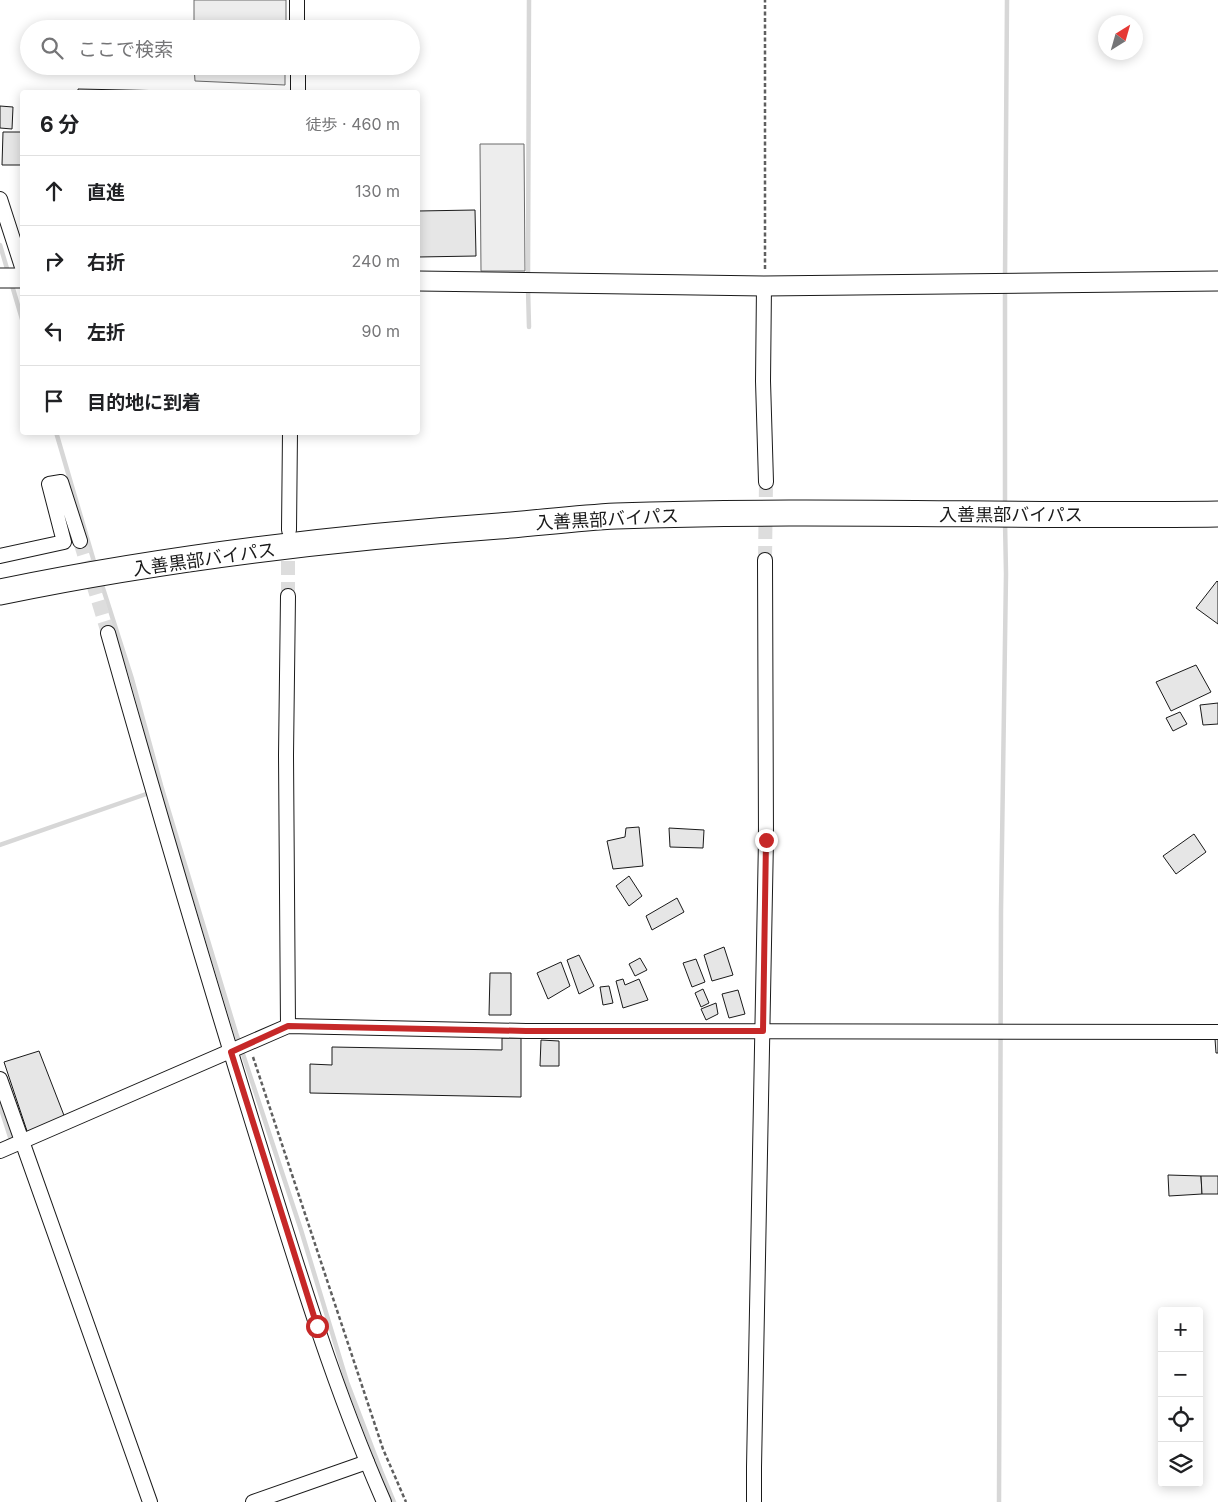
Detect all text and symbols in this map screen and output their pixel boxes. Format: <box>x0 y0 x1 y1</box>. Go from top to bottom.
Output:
north arrow <box>1098 15 1143 60</box>
search box <box>20 20 420 75</box>
icon: search <box>38 34 66 62</box>
text: ここで検索 <box>78 38 173 61</box>
text: 6 分 <box>40 112 80 137</box>
text: 徒歩 · 460 m <box>306 114 400 134</box>
icon: ahead <box>40 177 68 205</box>
text: 直進 <box>87 181 125 204</box>
text: 130 m <box>355 181 400 201</box>
icon: right <box>40 247 68 275</box>
text: 右折 <box>87 251 125 274</box>
text: 240 m <box>352 251 400 271</box>
icon: left <box>40 317 68 345</box>
text: 左折 <box>87 321 125 344</box>
text: 90 m <box>361 321 400 341</box>
icon: arrive <box>40 387 68 415</box>
text: 目的地に到着 <box>87 391 201 414</box>
street label: 入善黒部バイパス <box>939 504 1083 525</box>
street label: 入善黒部バイパス <box>535 505 679 533</box>
street label: 入善黒部バイパス <box>131 539 277 579</box>
route end <box>755 829 778 852</box>
map controls <box>1158 1307 1203 1487</box>
button: + <box>1158 1307 1203 1352</box>
route start <box>306 1315 329 1338</box>
button: − <box>1158 1352 1203 1397</box>
button: locate <box>1158 1397 1203 1442</box>
button: layers <box>1158 1442 1203 1487</box>

